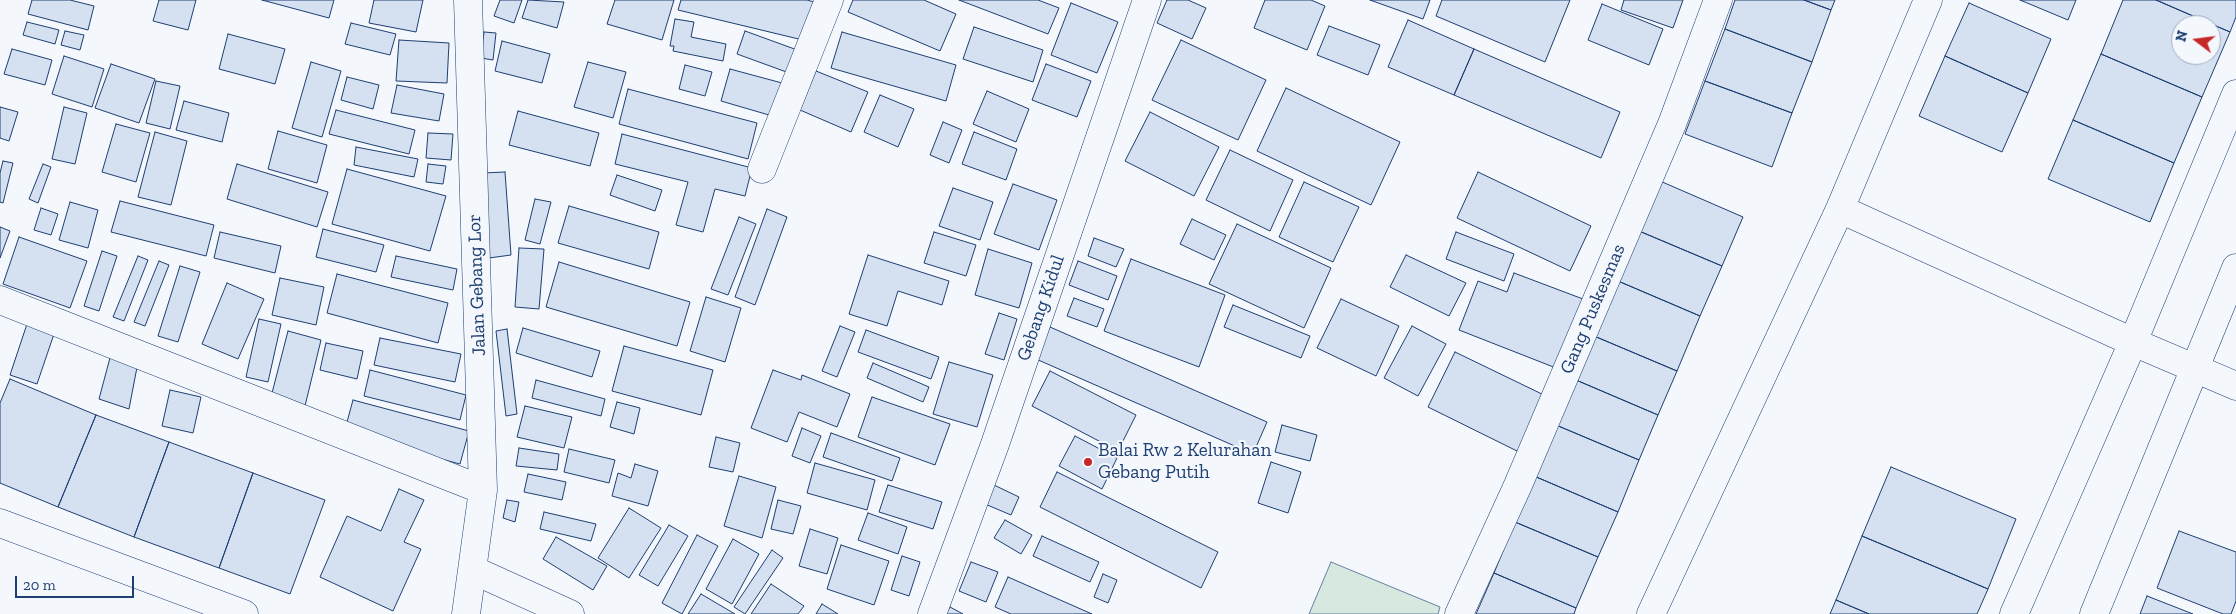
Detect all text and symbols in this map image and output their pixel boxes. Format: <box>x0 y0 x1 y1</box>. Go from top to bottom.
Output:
north arrow <box>2171 15 2221 65</box>
text: N <box>2172 29 2192 44</box>
street label: Jalan Gebang Lor <box>463 214 491 356</box>
street label: Gang Puskesmas <box>1555 241 1631 377</box>
street label: Gebang Kidul <box>1012 252 1070 364</box>
place label: Balai Rw 2 Kelurahan Gebang Putih <box>1098 440 1271 484</box>
marker: Balai Rw 2 Kelurahan Gebang Putih <box>1082 456 1094 468</box>
scale bar <box>18 566 136 598</box>
text: 20 m <box>23 576 56 594</box>

